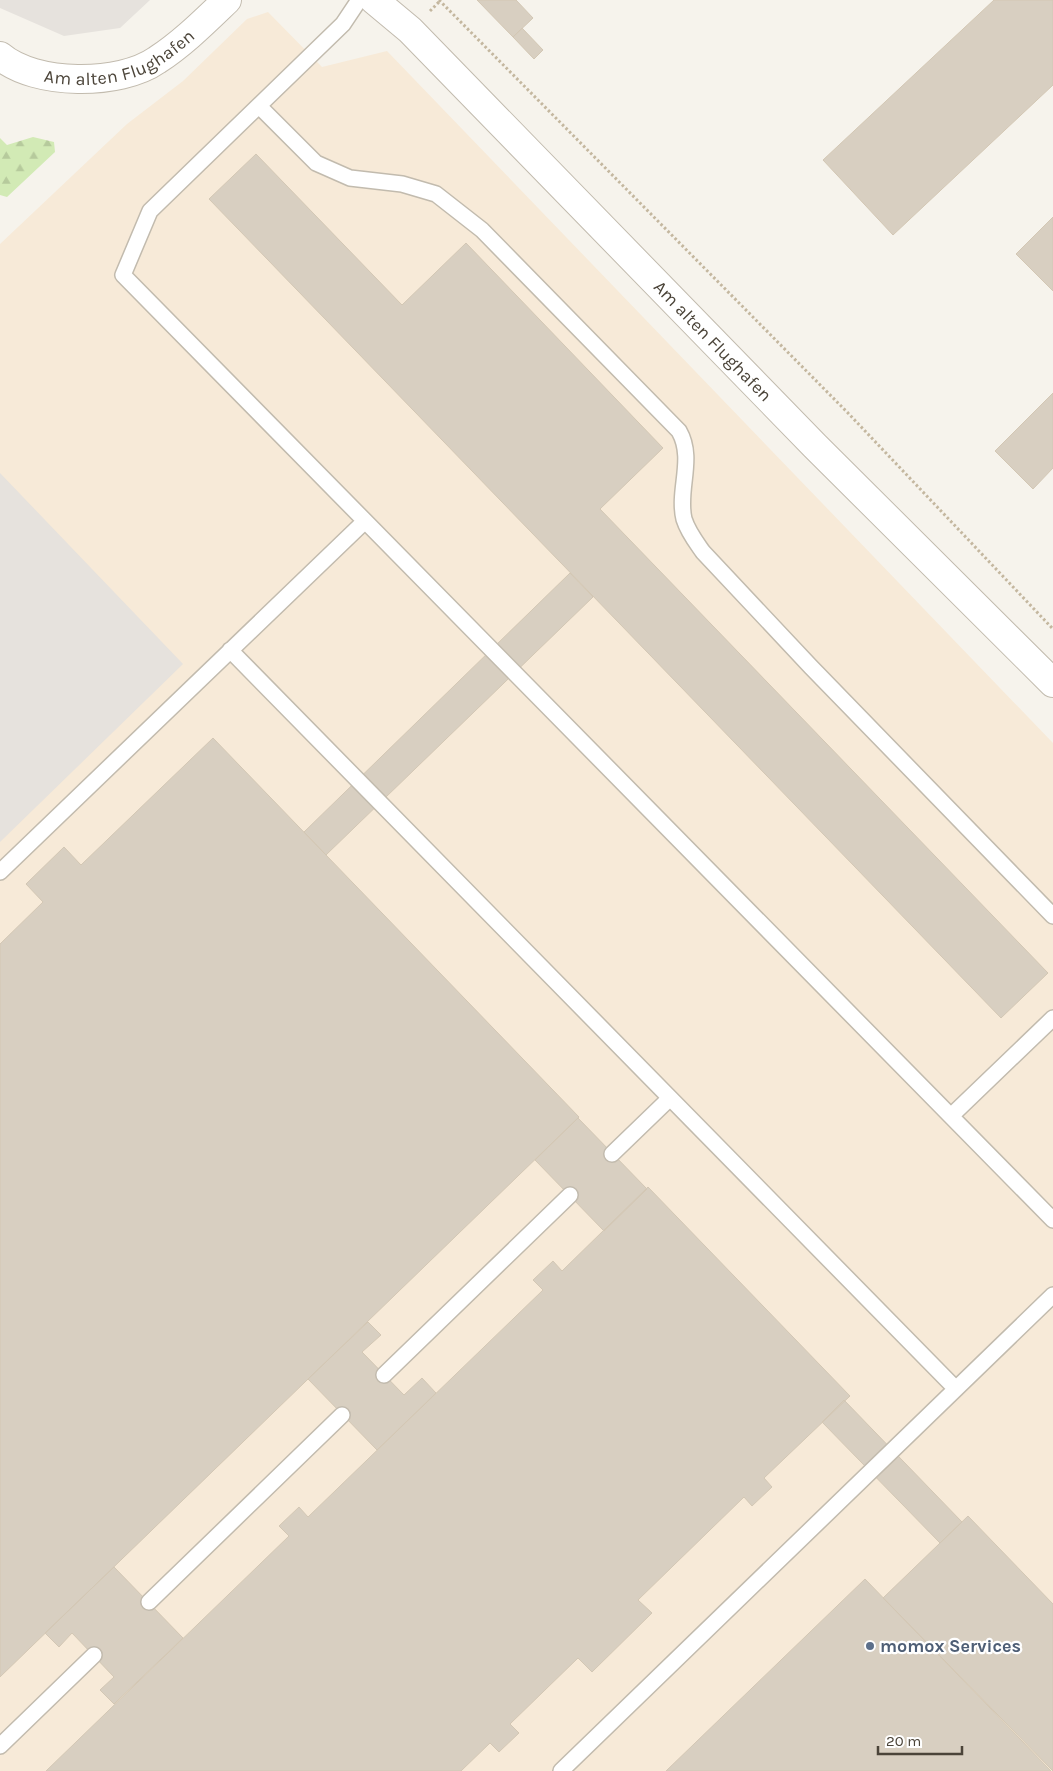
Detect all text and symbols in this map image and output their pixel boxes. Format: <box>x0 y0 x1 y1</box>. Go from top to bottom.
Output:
street label: Am alten Flughafen <box>42 25 199 90</box>
street label: Am alten Flughafen <box>649 276 777 406</box>
place label: momox Services <box>880 1635 1021 1657</box>
marker: momox Services <box>864 1640 876 1652</box>
scale bar <box>878 1724 962 1756</box>
text: 20 m <box>886 1732 921 1750</box>

